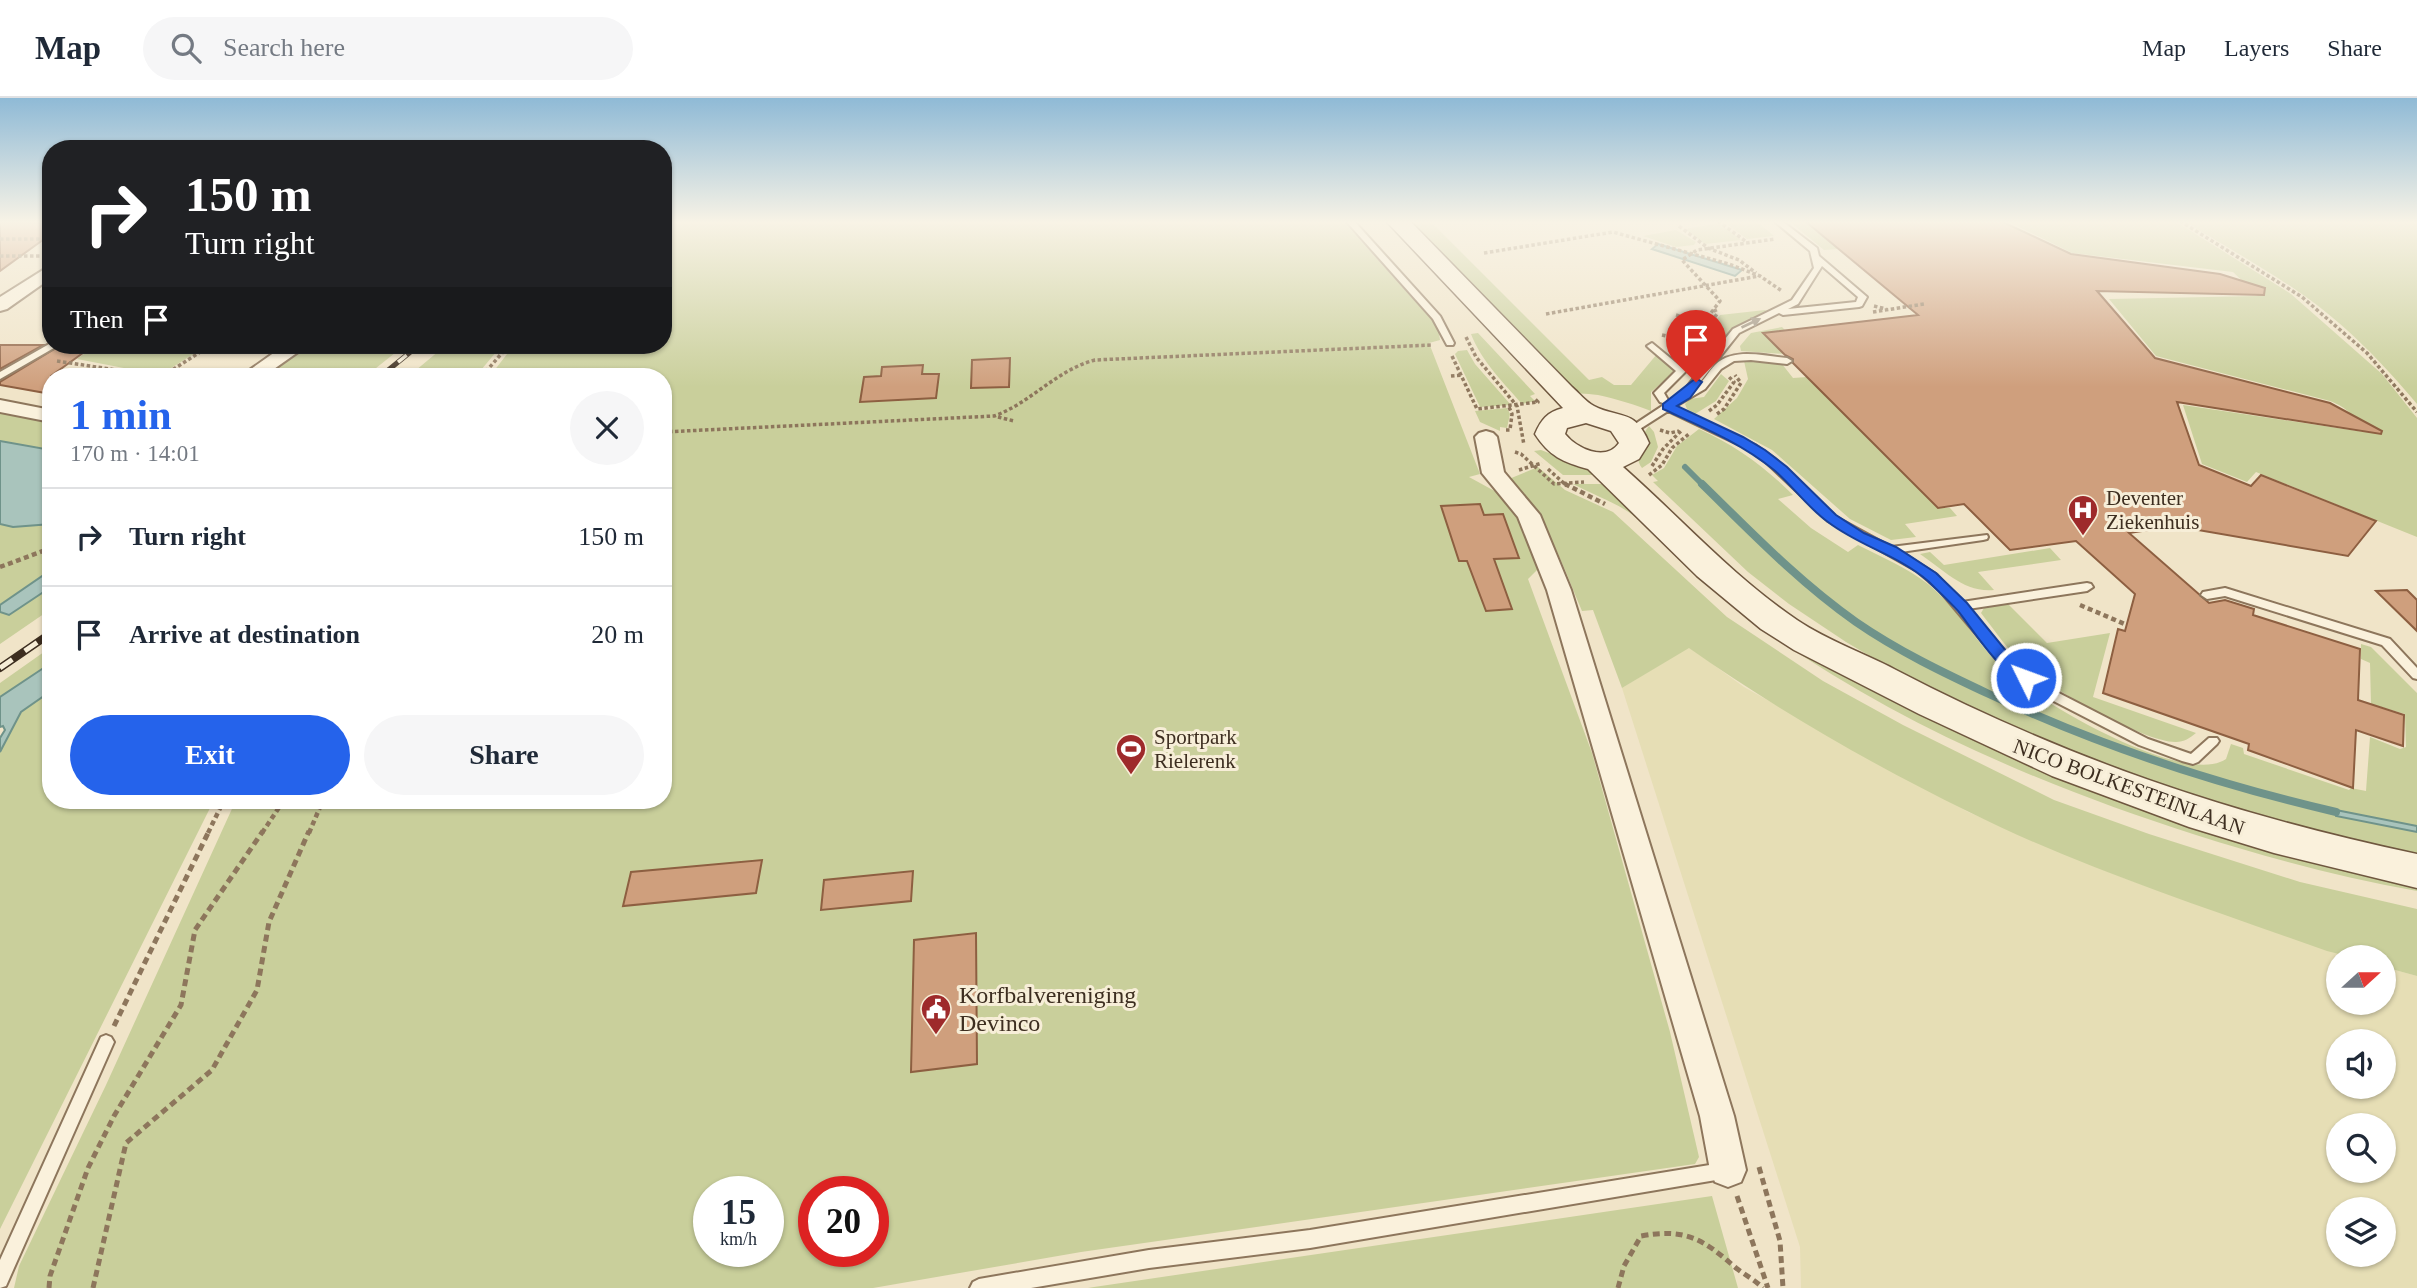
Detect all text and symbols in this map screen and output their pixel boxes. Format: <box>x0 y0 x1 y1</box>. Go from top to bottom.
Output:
search box <box>143 17 633 80</box>
icon: search <box>167 29 205 67</box>
text: Map <box>35 30 101 66</box>
text: Search here <box>223 33 345 62</box>
text: Map <box>2142 35 2186 61</box>
text: Layers <box>2224 35 2289 61</box>
text: Share <box>2327 35 2382 61</box>
text: 150 m <box>185 167 312 222</box>
icon: right <box>70 168 161 259</box>
text: Turn right <box>185 225 315 261</box>
icon: arrive <box>137 301 175 339</box>
text: Then <box>70 305 123 334</box>
pin <box>1666 310 1726 382</box>
one-way arrow <box>1741 318 1762 329</box>
icon: arrive <box>1677 321 1715 359</box>
button: close <box>570 391 644 465</box>
text: 1 min <box>70 392 172 438</box>
text: 170 m · 14:01 <box>70 441 200 466</box>
place label: Deventer Ziekenhuis <box>2106 486 2199 534</box>
hospital icon: Deventer Ziekenhuis <box>2066 493 2100 537</box>
icon: right <box>70 518 108 556</box>
text: Turn right <box>129 522 246 551</box>
text: 150 m <box>578 522 644 551</box>
icon: arrive <box>70 616 108 654</box>
text: Arrive at destination <box>129 620 360 649</box>
text: 20 m <box>591 620 644 649</box>
position arrow <box>1989 641 2063 715</box>
button: Exit <box>70 715 350 795</box>
button: Share <box>364 715 644 795</box>
place label: Sportpark Rielerenk <box>1154 725 1237 773</box>
sports icon: Sportpark Rielerenk <box>1114 732 1148 776</box>
street label: NICO BOLKESTEINLAAN <box>2010 734 2248 840</box>
north arrow <box>2326 945 2396 1015</box>
map controls <box>2326 945 2396 1267</box>
place label: Korfbalvereniging Devinco <box>959 982 1136 1036</box>
public building icon: Korfbalvereniging Devinco <box>919 992 953 1036</box>
button: sound <box>2326 1029 2396 1099</box>
button: search <box>2326 1113 2396 1183</box>
speed limit sign: 20 <box>798 1176 889 1267</box>
text: 15 <box>721 1193 756 1232</box>
button: layers <box>2326 1197 2396 1267</box>
text: km/h <box>720 1229 757 1249</box>

